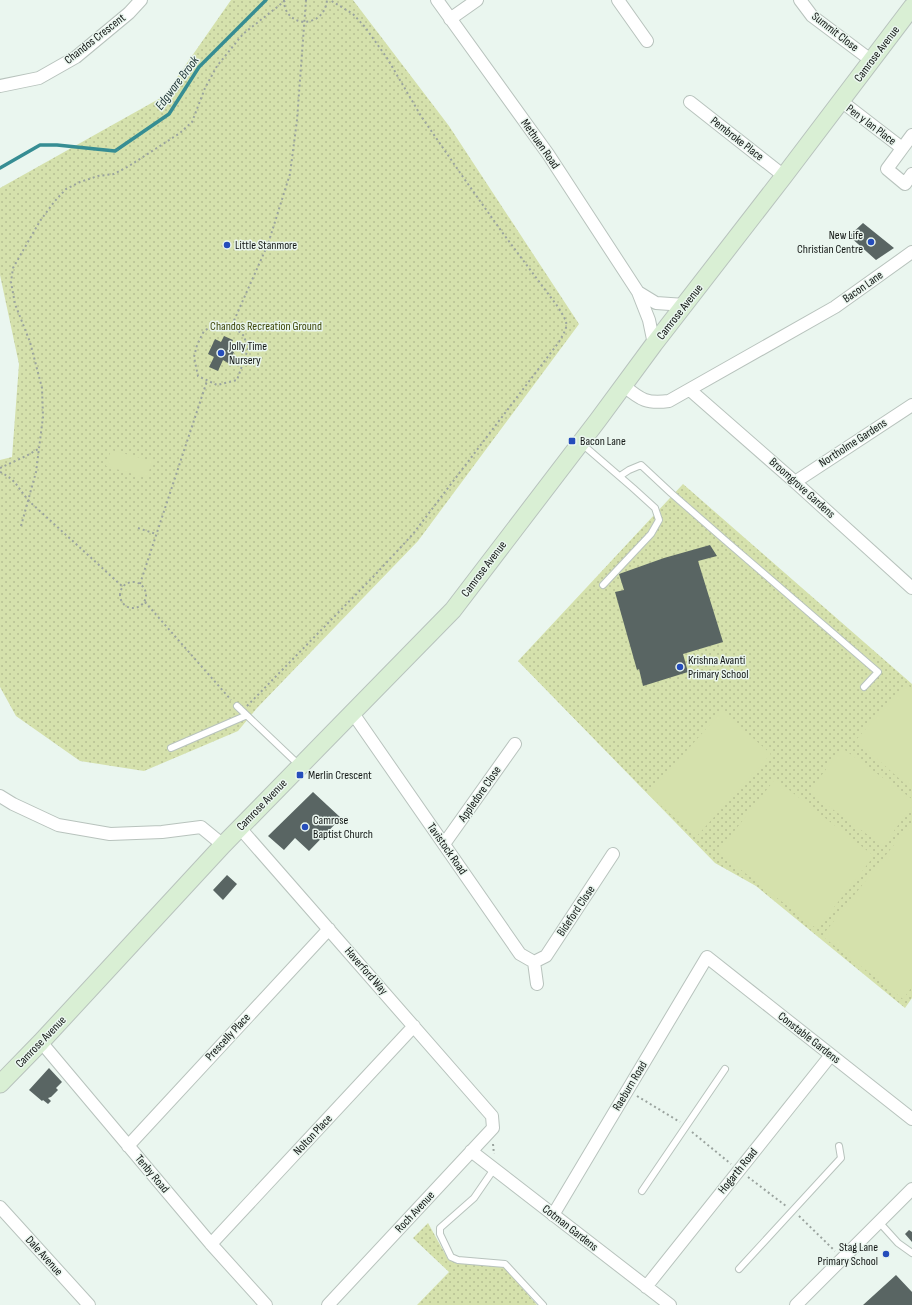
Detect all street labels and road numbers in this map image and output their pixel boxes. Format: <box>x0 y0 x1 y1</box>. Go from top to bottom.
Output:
street label: Summit Close <box>809 9 862 55</box>
street label: Chandos Crescent <box>61 10 129 68</box>
street label: Camrose Avenue <box>851 23 903 85</box>
street label: Pen y lan Place <box>843 101 899 149</box>
street label: Pembroke Place <box>707 114 767 165</box>
street label: Methuen Road <box>517 116 563 172</box>
street label: Bacon Lane <box>840 268 886 306</box>
street label: Camrose Avenue <box>654 281 707 343</box>
street label: Northolme Gardens <box>816 415 890 471</box>
street label: Broomgrove Gardens <box>766 454 838 522</box>
street label: Camrose Avenue <box>458 538 510 600</box>
street label: Appledore Close <box>455 763 505 826</box>
street label: Camrose Avenue <box>233 776 291 834</box>
street label: Tavistock Road <box>424 820 470 878</box>
street label: Bideford Close <box>554 883 599 939</box>
street label: Haverford Way <box>341 944 391 998</box>
street label: Constable Gardens <box>775 1009 843 1067</box>
street label: Prescelly Place <box>202 1010 254 1064</box>
street label: Camrose Avenue <box>12 1013 70 1071</box>
street label: Raeburn Road <box>609 1058 651 1114</box>
street label: Nolton Place <box>290 1111 336 1159</box>
street label: Hogarth Road <box>715 1145 761 1197</box>
street label: Tenby Road <box>132 1152 172 1196</box>
street label: Roch Avenue <box>392 1188 438 1236</box>
street label: Cotman Gardens <box>539 1202 601 1254</box>
street label: Dale Avenue <box>22 1233 66 1279</box>

